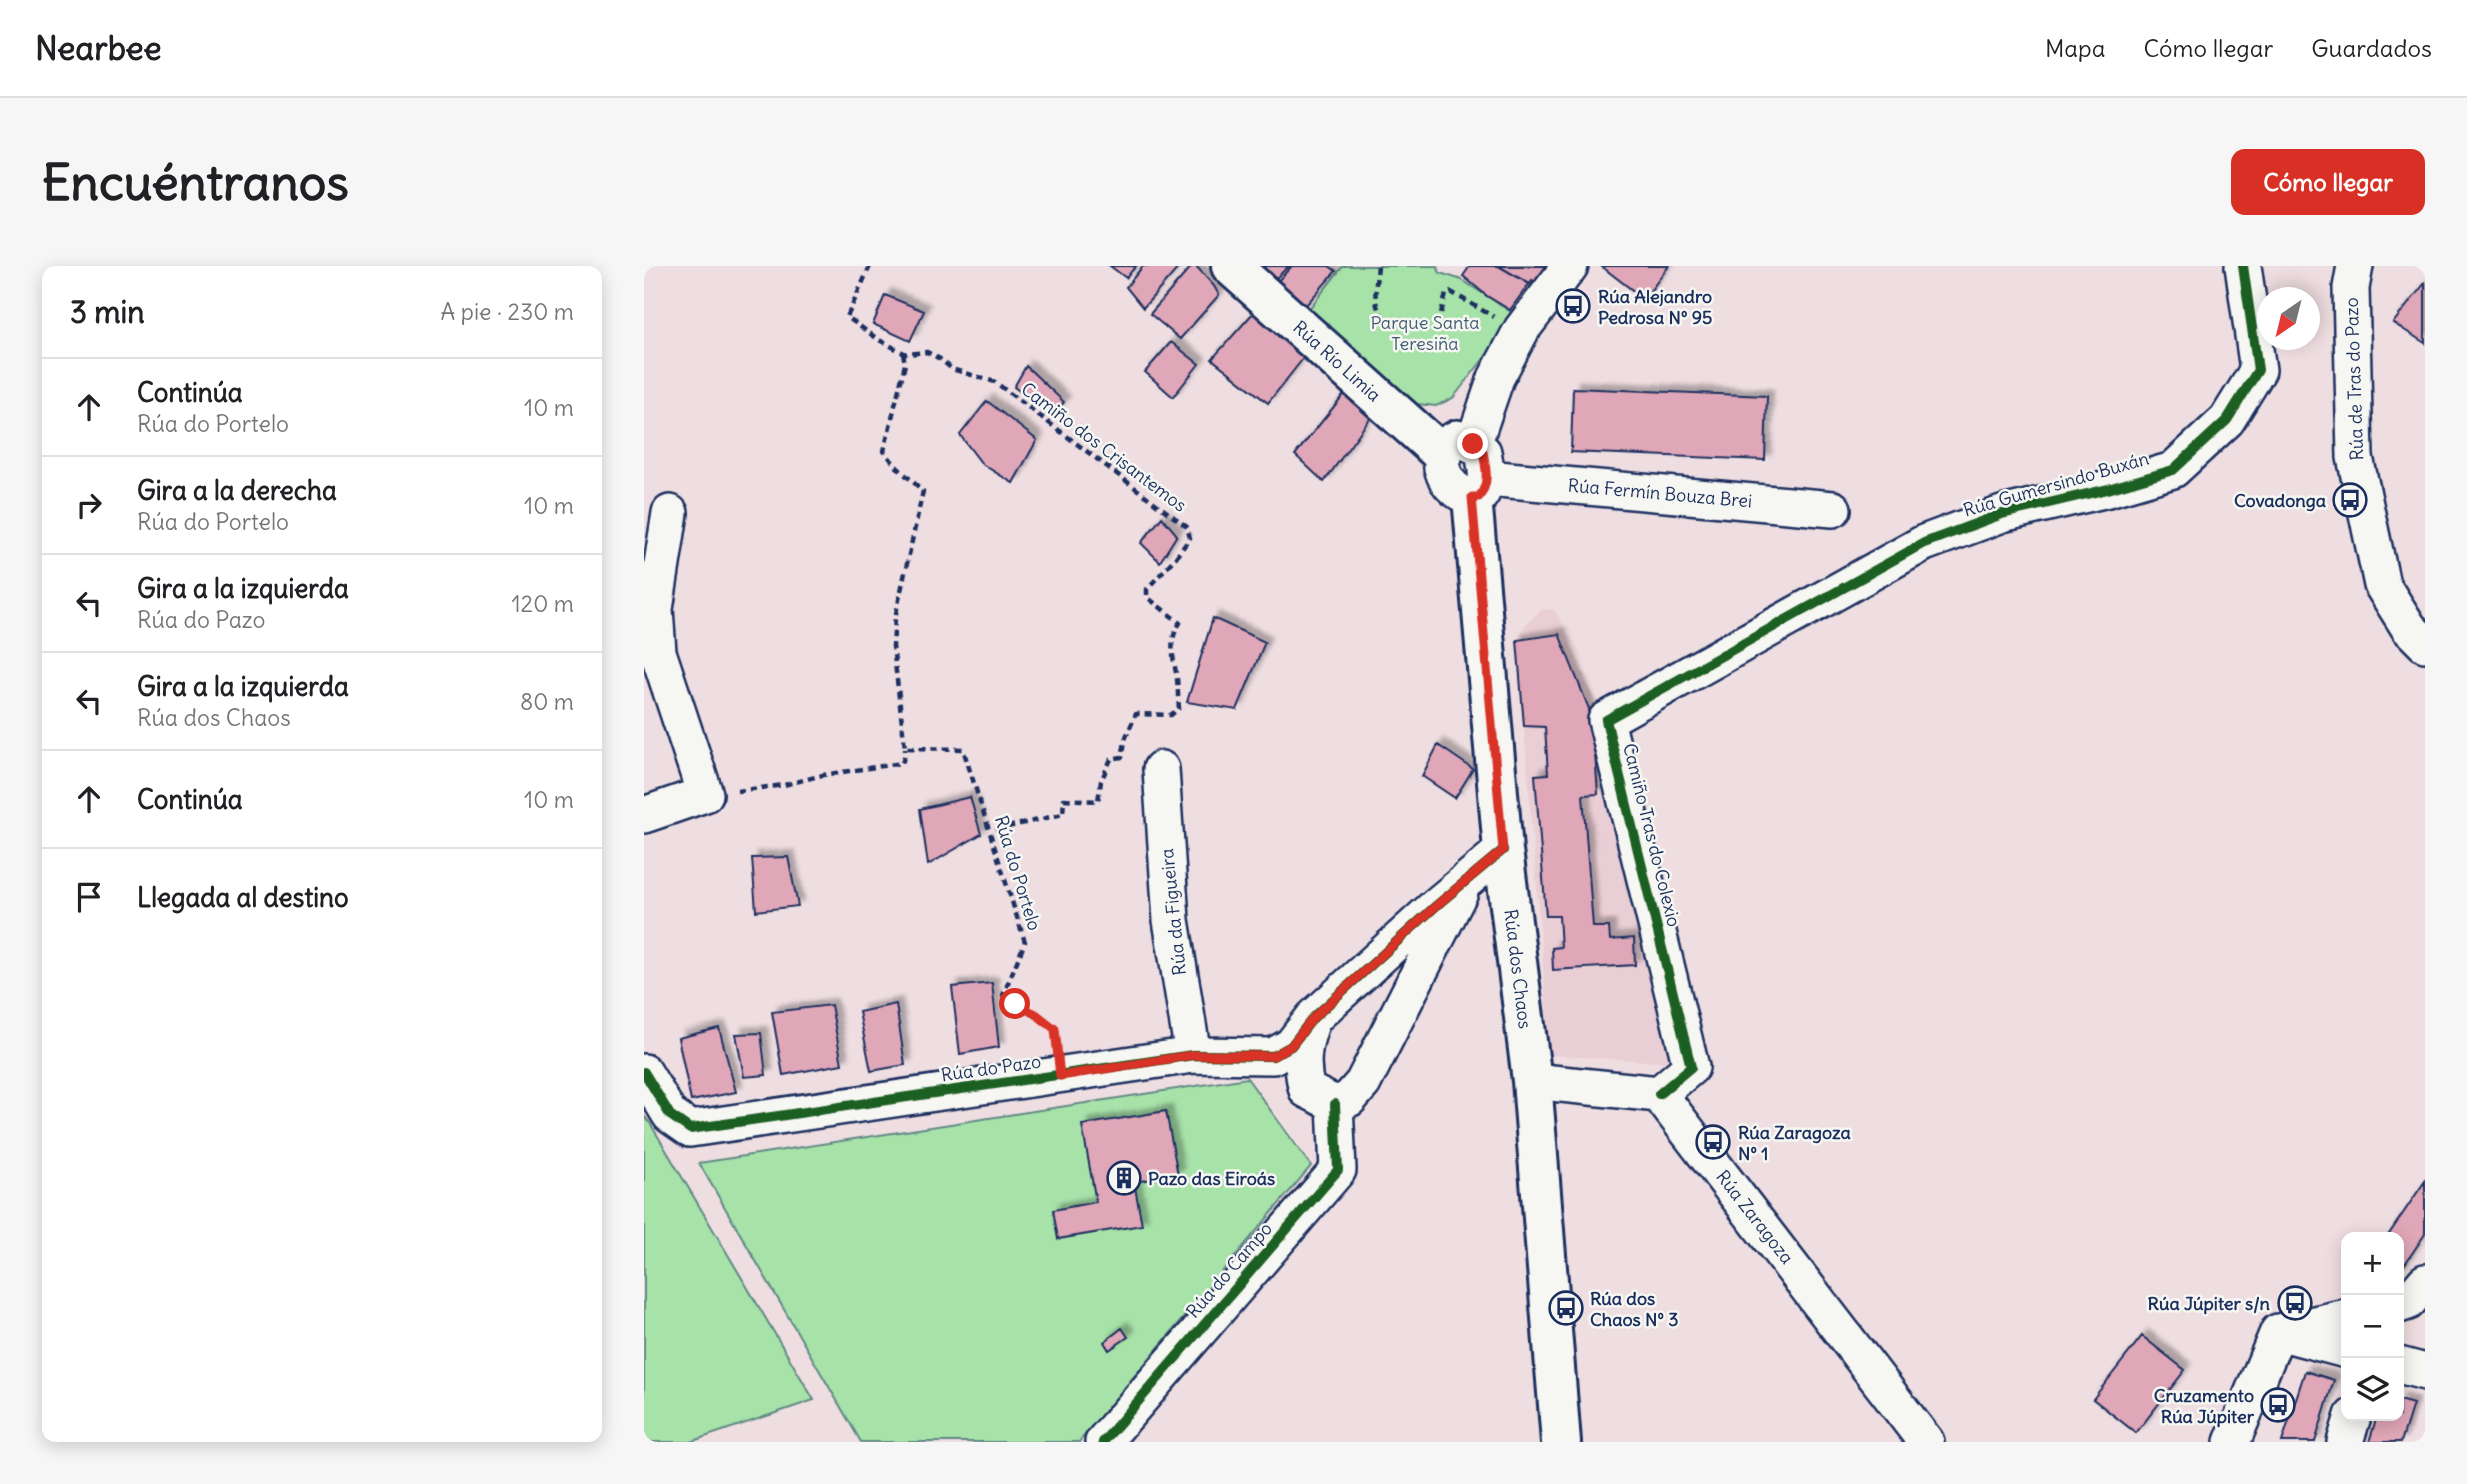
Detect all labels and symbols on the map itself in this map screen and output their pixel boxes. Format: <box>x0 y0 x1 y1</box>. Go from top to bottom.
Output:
place label: Rúa Alejandro Pedrosa Nº 95 <box>1598 285 1712 329</box>
bus stop icon: Rúa Alejandro Pedrosa Nº 95 <box>1554 287 1592 325</box>
north arrow <box>2257 287 2320 350</box>
street label: Rúa de Tras do Pazo <box>2340 297 2368 461</box>
park label: Parque Santa Teresiña <box>1370 311 1480 355</box>
street label: Rúa Río Limia <box>1288 316 1386 406</box>
street label: Camiño dos Crisantemos <box>1017 377 1191 517</box>
route end <box>1457 428 1488 459</box>
street label: Rúa Gumersindo Buxán <box>1961 446 2151 522</box>
street label: Rúa Fermín Bouza Brei <box>1567 473 1753 513</box>
bus stop icon: Covadonga <box>2331 481 2369 519</box>
place label: Covadonga <box>2234 489 2326 512</box>
street label: Camiño Tras do Colexio <box>1618 741 1686 929</box>
street label: Rúa do Portelo <box>990 813 1046 933</box>
street label: Rúa da Figueira <box>1155 847 1191 977</box>
street label: Rúa dos Chaos <box>1499 908 1537 1030</box>
route start <box>999 988 1030 1019</box>
street label: Rúa do Pazo <box>940 1050 1042 1086</box>
place label: Rúa Zaragoza Nº 1 <box>1738 1121 1851 1165</box>
bus stop icon: Rúa Zaragoza Nº 1 <box>1694 1123 1732 1161</box>
building icon: Pazo das Eiroás <box>1105 1159 1143 1197</box>
street label: Rúa Zaragoza <box>1711 1166 1799 1268</box>
place label: Pazo das Eiroás <box>1148 1167 1275 1190</box>
street label: Rúa do Campo <box>1181 1217 1277 1323</box>
bus stop icon: Rúa Júpiter s/n <box>2276 1284 2314 1322</box>
place label: Rúa dos Chaos Nº 3 <box>1590 1287 1678 1331</box>
bus stop icon: Rúa dos Chaos Nº 3 <box>1547 1289 1585 1327</box>
place label: Rúa Júpiter s/n <box>2148 1292 2271 1315</box>
place label: Cruzamento Rúa Júpiter <box>2154 1384 2255 1428</box>
bus stop icon: Cruzamento Rúa Júpiter <box>2259 1386 2297 1424</box>

